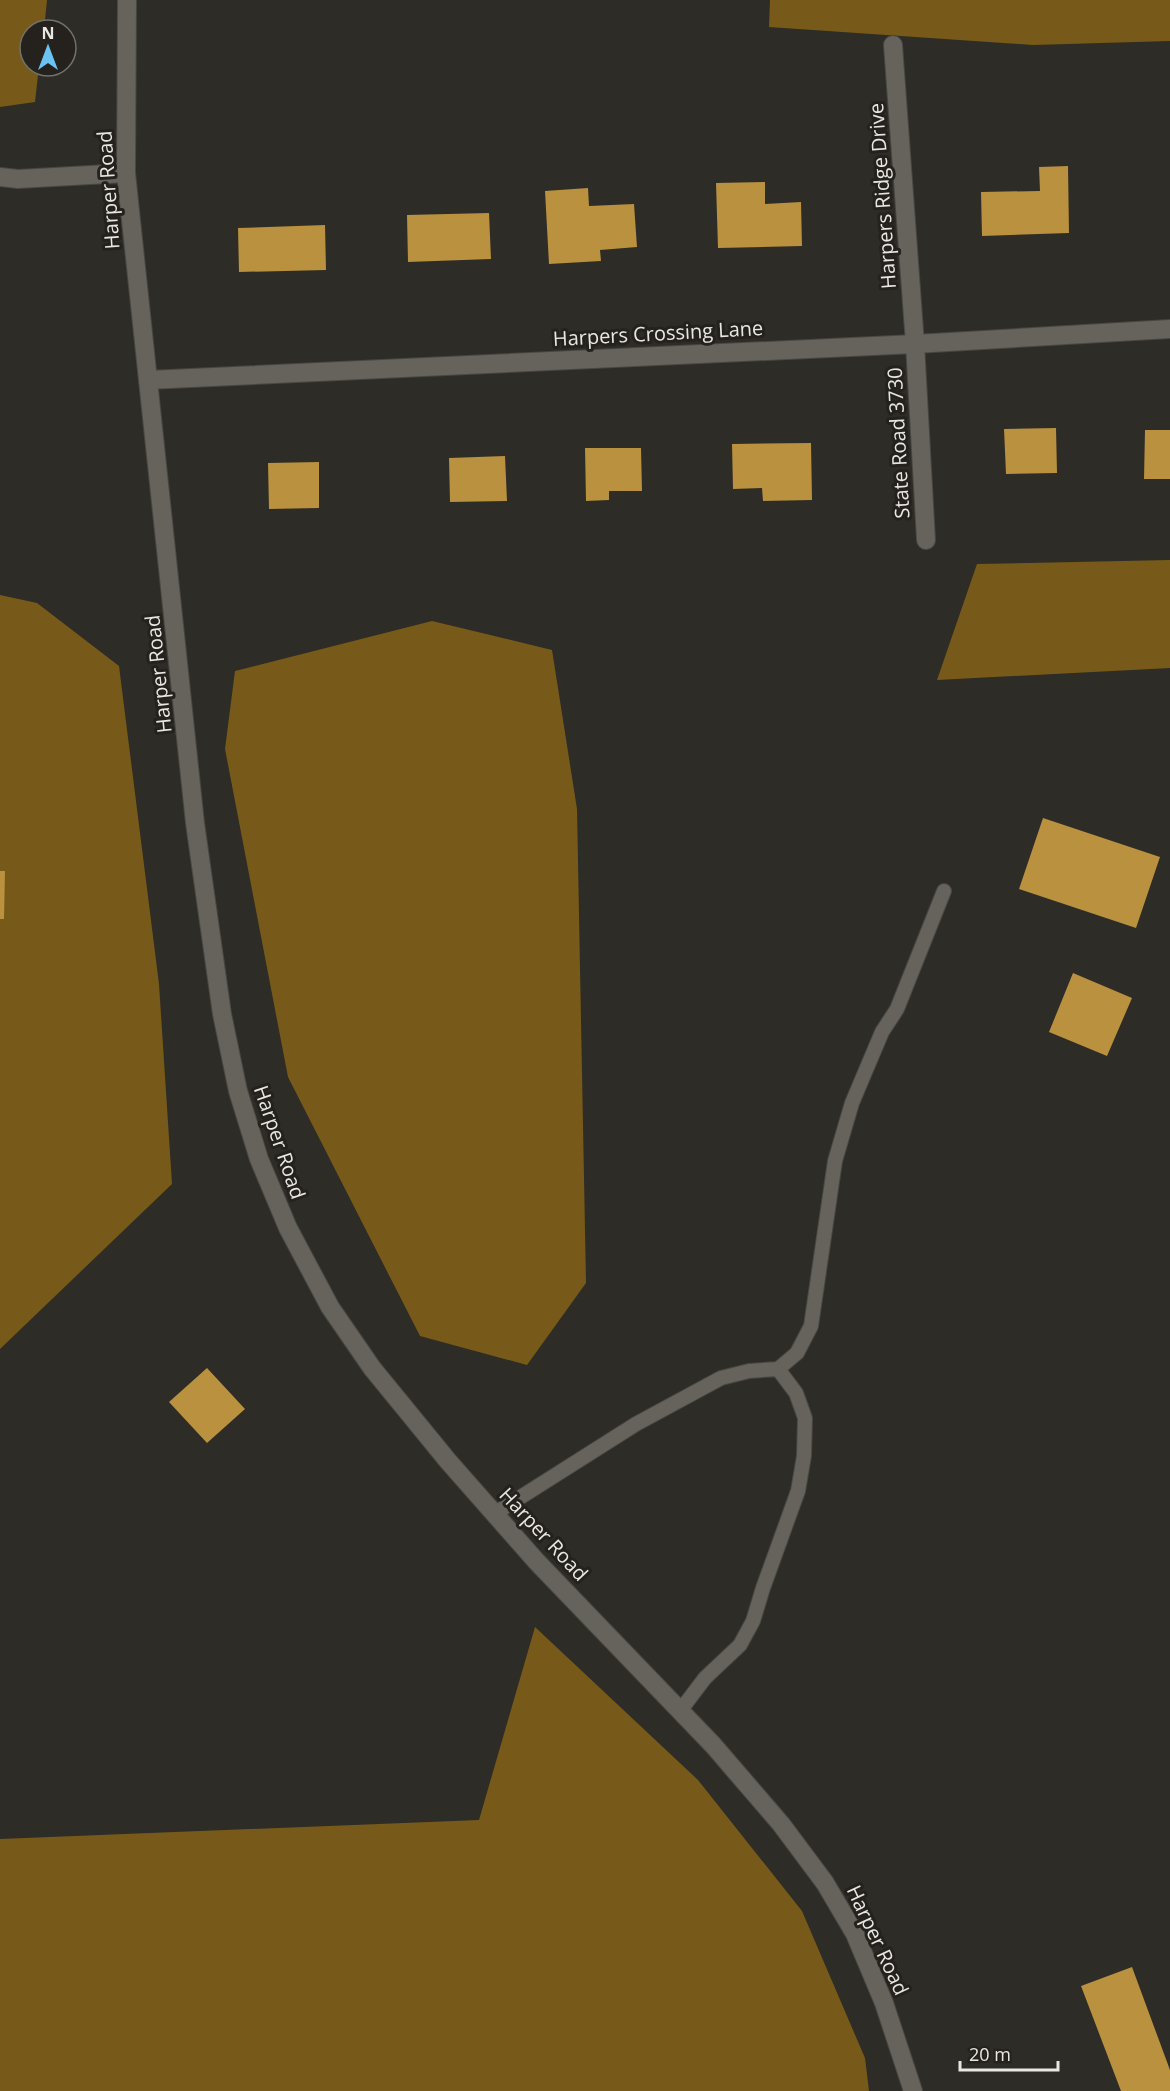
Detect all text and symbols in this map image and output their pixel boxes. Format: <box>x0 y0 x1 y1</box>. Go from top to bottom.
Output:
north arrow <box>18 18 78 78</box>
text: N <box>41 22 55 44</box>
street label: Harpers Ridge Drive <box>862 102 902 290</box>
street label: Harper Road <box>90 130 126 250</box>
street label: Harpers Crossing Lane <box>552 314 764 352</box>
street label: State Road 3730 <box>881 367 915 519</box>
street label: Harper Road <box>138 614 178 734</box>
street label: Harper Road <box>248 1082 312 1202</box>
street label: Harper Road <box>494 1481 594 1587</box>
street label: Harper Road <box>841 1881 915 1999</box>
scale bar <box>960 2034 1058 2072</box>
text: 20 m <box>969 2042 1011 2066</box>

